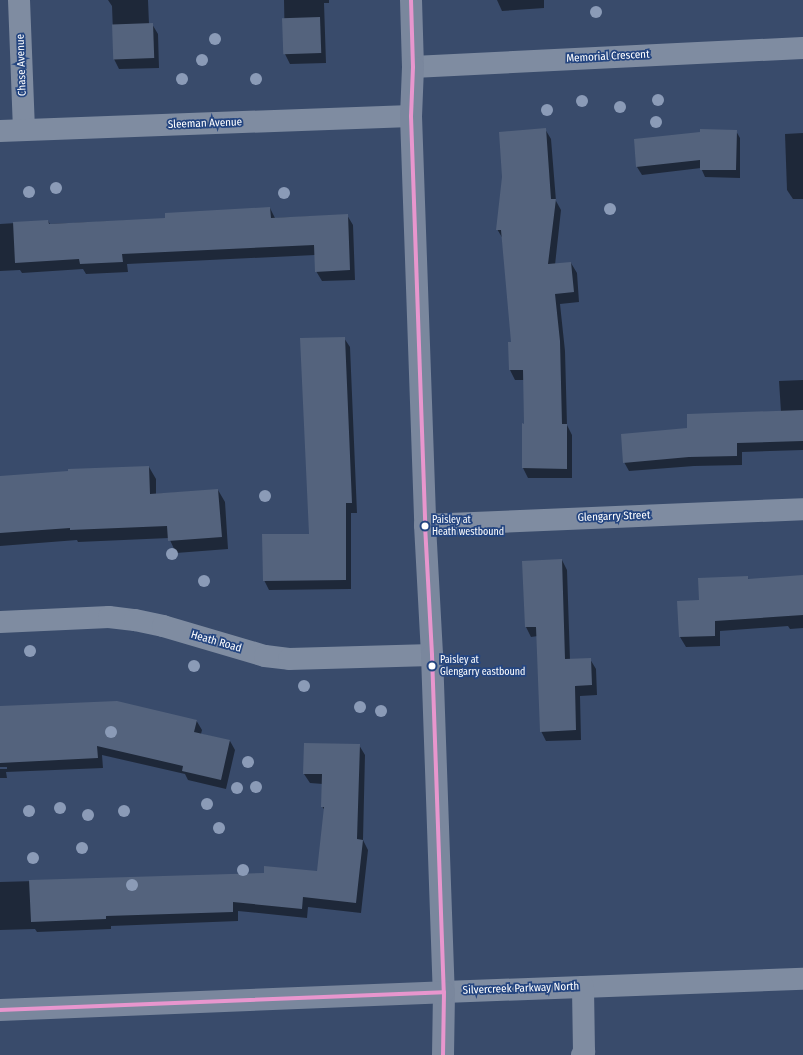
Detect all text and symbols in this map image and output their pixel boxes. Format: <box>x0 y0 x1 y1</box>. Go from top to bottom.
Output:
street label: Chase Avenue <box>14 34 30 96</box>
street label: Memorial Crescent <box>566 48 650 66</box>
street label: Sleeman Avenue <box>168 116 242 132</box>
street label: Glengarry Street <box>577 509 651 525</box>
place label: Paisley at Heath westbound <box>432 514 504 538</box>
marker: Paisley at Heath westbound <box>420 521 430 531</box>
street label: Heath Road <box>189 628 243 656</box>
place label: Paisley at Glengarry eastbound <box>440 654 525 678</box>
marker: Paisley at Glengarry eastbound <box>427 661 437 671</box>
street label: Silvercreek Parkway North <box>462 980 580 998</box>

